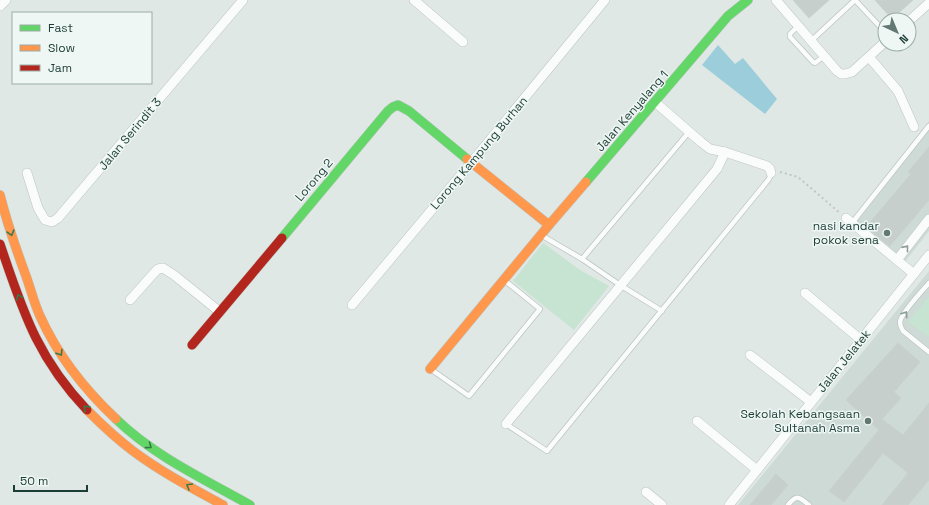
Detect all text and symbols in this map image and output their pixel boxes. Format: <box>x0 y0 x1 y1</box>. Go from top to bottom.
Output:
legend <box>12 12 152 84</box>
north arrow <box>877 12 917 52</box>
text: Fast <box>48 20 73 36</box>
text: N <box>896 32 911 47</box>
text: Slow <box>48 40 75 56</box>
text: Jam <box>48 60 72 76</box>
street label: Jalan Kenyalang 1 <box>592 67 672 155</box>
street label: Lorong Kampung Burhan <box>427 93 531 213</box>
street label: Jalan Serindit 3 <box>95 94 165 174</box>
street label: Lorong 2 <box>291 155 337 205</box>
place label: nasi kandar pokok sena <box>813 218 879 248</box>
marker: nasi kandar pokok sena <box>882 228 892 238</box>
one-way arrow <box>6 229 15 236</box>
one-way arrow <box>901 246 908 253</box>
one-way arrow <box>16 294 24 301</box>
one-way arrow <box>900 311 908 318</box>
street label: Jalan Jelatek <box>814 326 875 396</box>
one-way arrow <box>55 348 62 355</box>
one-way arrow <box>83 405 91 413</box>
place label: Sekolah Kebangsaan Sultanah Asma <box>740 406 860 436</box>
marker: Sekolah Kebangsaan Sultanah Asma <box>863 416 873 426</box>
one-way arrow <box>145 441 152 448</box>
scale bar <box>14 467 87 493</box>
text: 50 m <box>20 473 48 489</box>
one-way arrow <box>186 483 193 490</box>

